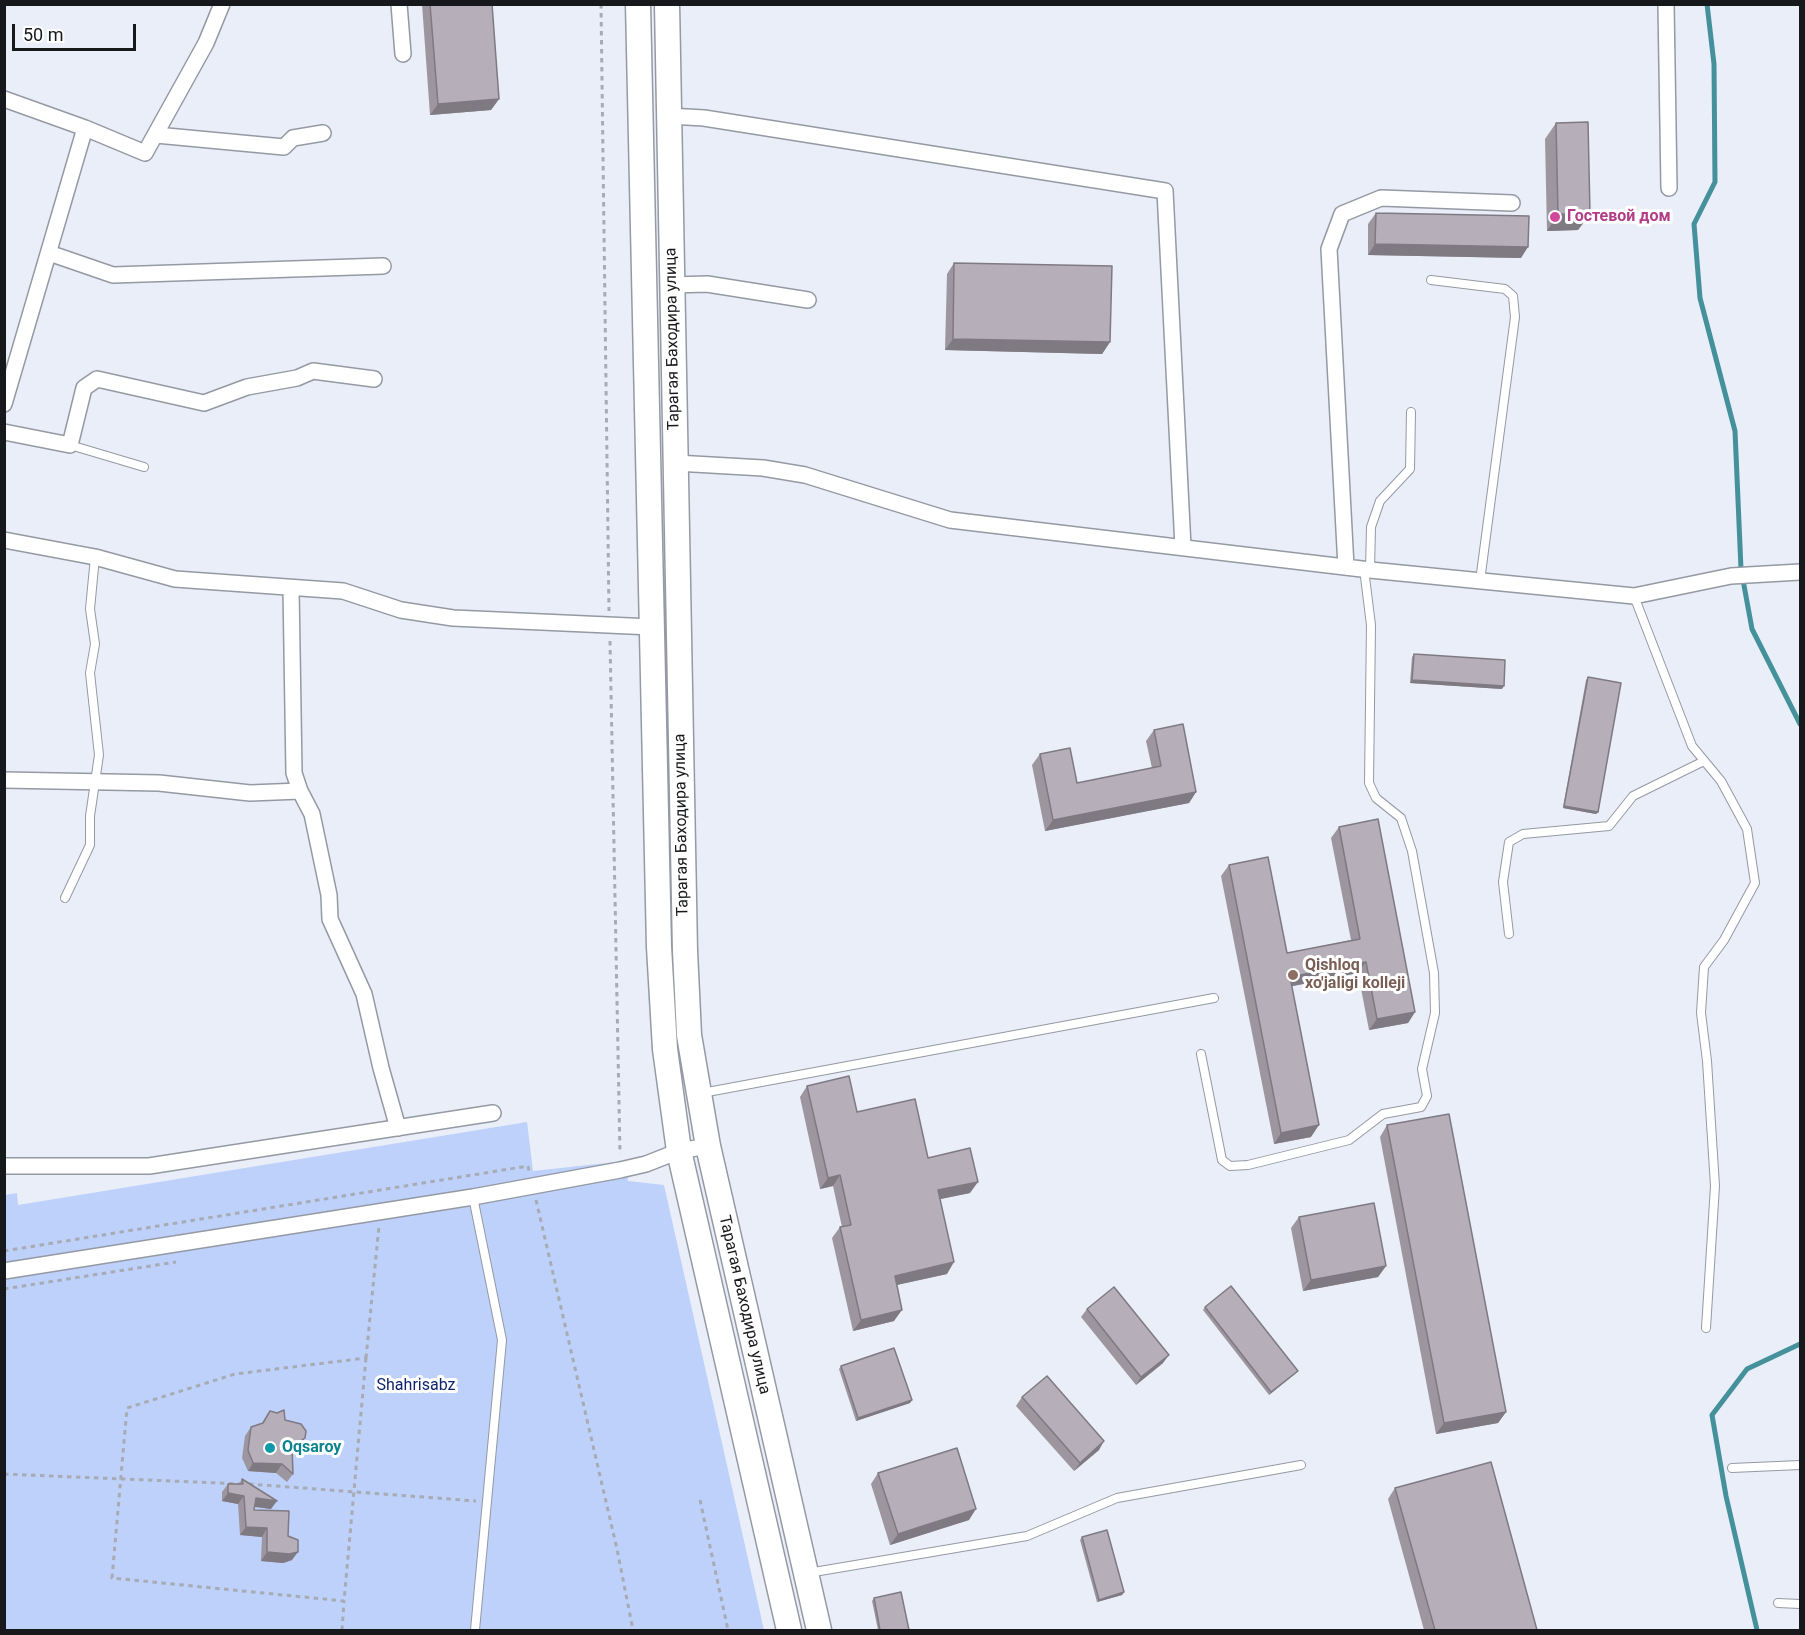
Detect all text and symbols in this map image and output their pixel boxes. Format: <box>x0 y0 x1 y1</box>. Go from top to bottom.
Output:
scale bar <box>15 12 140 50</box>
text: 50 m <box>23 24 63 45</box>
place label: Гостевой дом <box>1567 207 1671 227</box>
marker: Гостевой дом <box>1548 210 1562 224</box>
street label: Тарагая Баходира улица <box>662 247 684 431</box>
street label: Тарагая Баходира улица <box>671 733 693 917</box>
place label: Qishloq xo'jaligi kolleji <box>1305 956 1405 994</box>
marker: Qishloq xo'jaligi kolleji <box>1286 968 1300 982</box>
street label: Тарагая Баходира улица <box>714 1214 774 1396</box>
park label: Shahrisabz <box>377 1376 455 1396</box>
place label: Oqsaroy <box>282 1438 341 1458</box>
marker: Oqsaroy <box>263 1441 277 1455</box>

